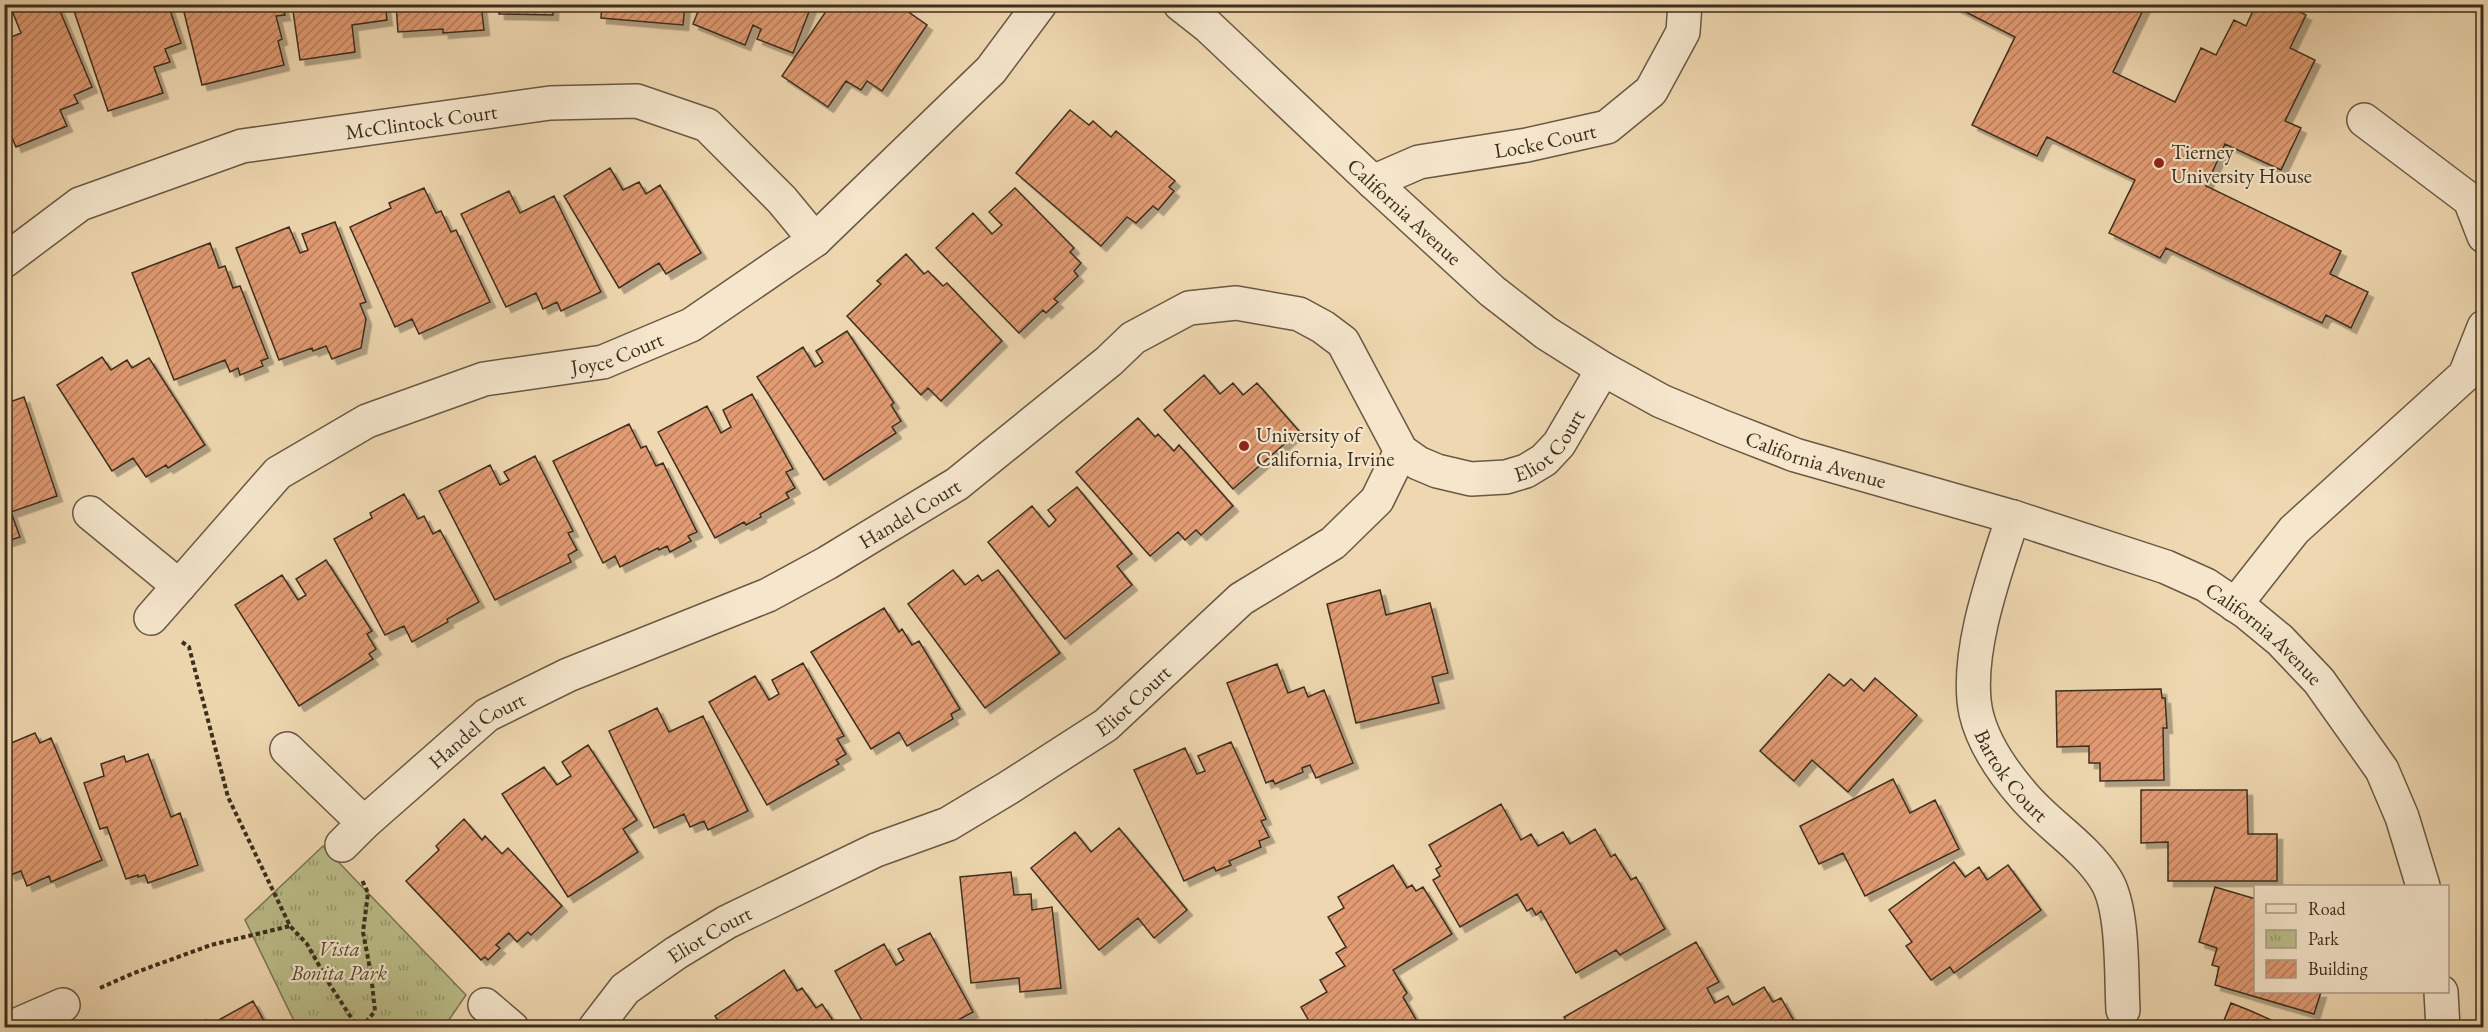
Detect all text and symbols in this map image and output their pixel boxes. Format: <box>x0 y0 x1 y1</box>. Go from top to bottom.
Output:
street label: McClintock Court <box>344 97 499 145</box>
street label: Locke Court <box>1492 116 1599 164</box>
place label: Tierney University House <box>2171 138 2312 189</box>
street label: California Avenue <box>1342 152 1468 271</box>
marker: Tierney University House <box>2152 156 2166 170</box>
street label: Joyce Court <box>567 325 667 380</box>
street label: Eliot Court <box>1511 404 1590 487</box>
place label: University of California, Irvine <box>1256 421 1394 472</box>
street label: California Avenue <box>1742 424 1890 494</box>
marker: University of California, Irvine <box>1237 439 1251 453</box>
street label: Handel Court <box>853 471 966 554</box>
street label: California Avenue <box>2201 575 2329 690</box>
street label: Eliot Court <box>1090 658 1176 742</box>
street label: Handel Court <box>422 685 530 774</box>
street label: Bartok Court <box>1969 725 2054 828</box>
legend <box>2254 885 2449 993</box>
text: Road <box>2308 897 2347 920</box>
street label: Eliot Court <box>661 899 756 969</box>
text: Park <box>2308 927 2339 950</box>
park label: Vista Bonita Park <box>290 935 388 986</box>
text: Building <box>2308 957 2368 980</box>

